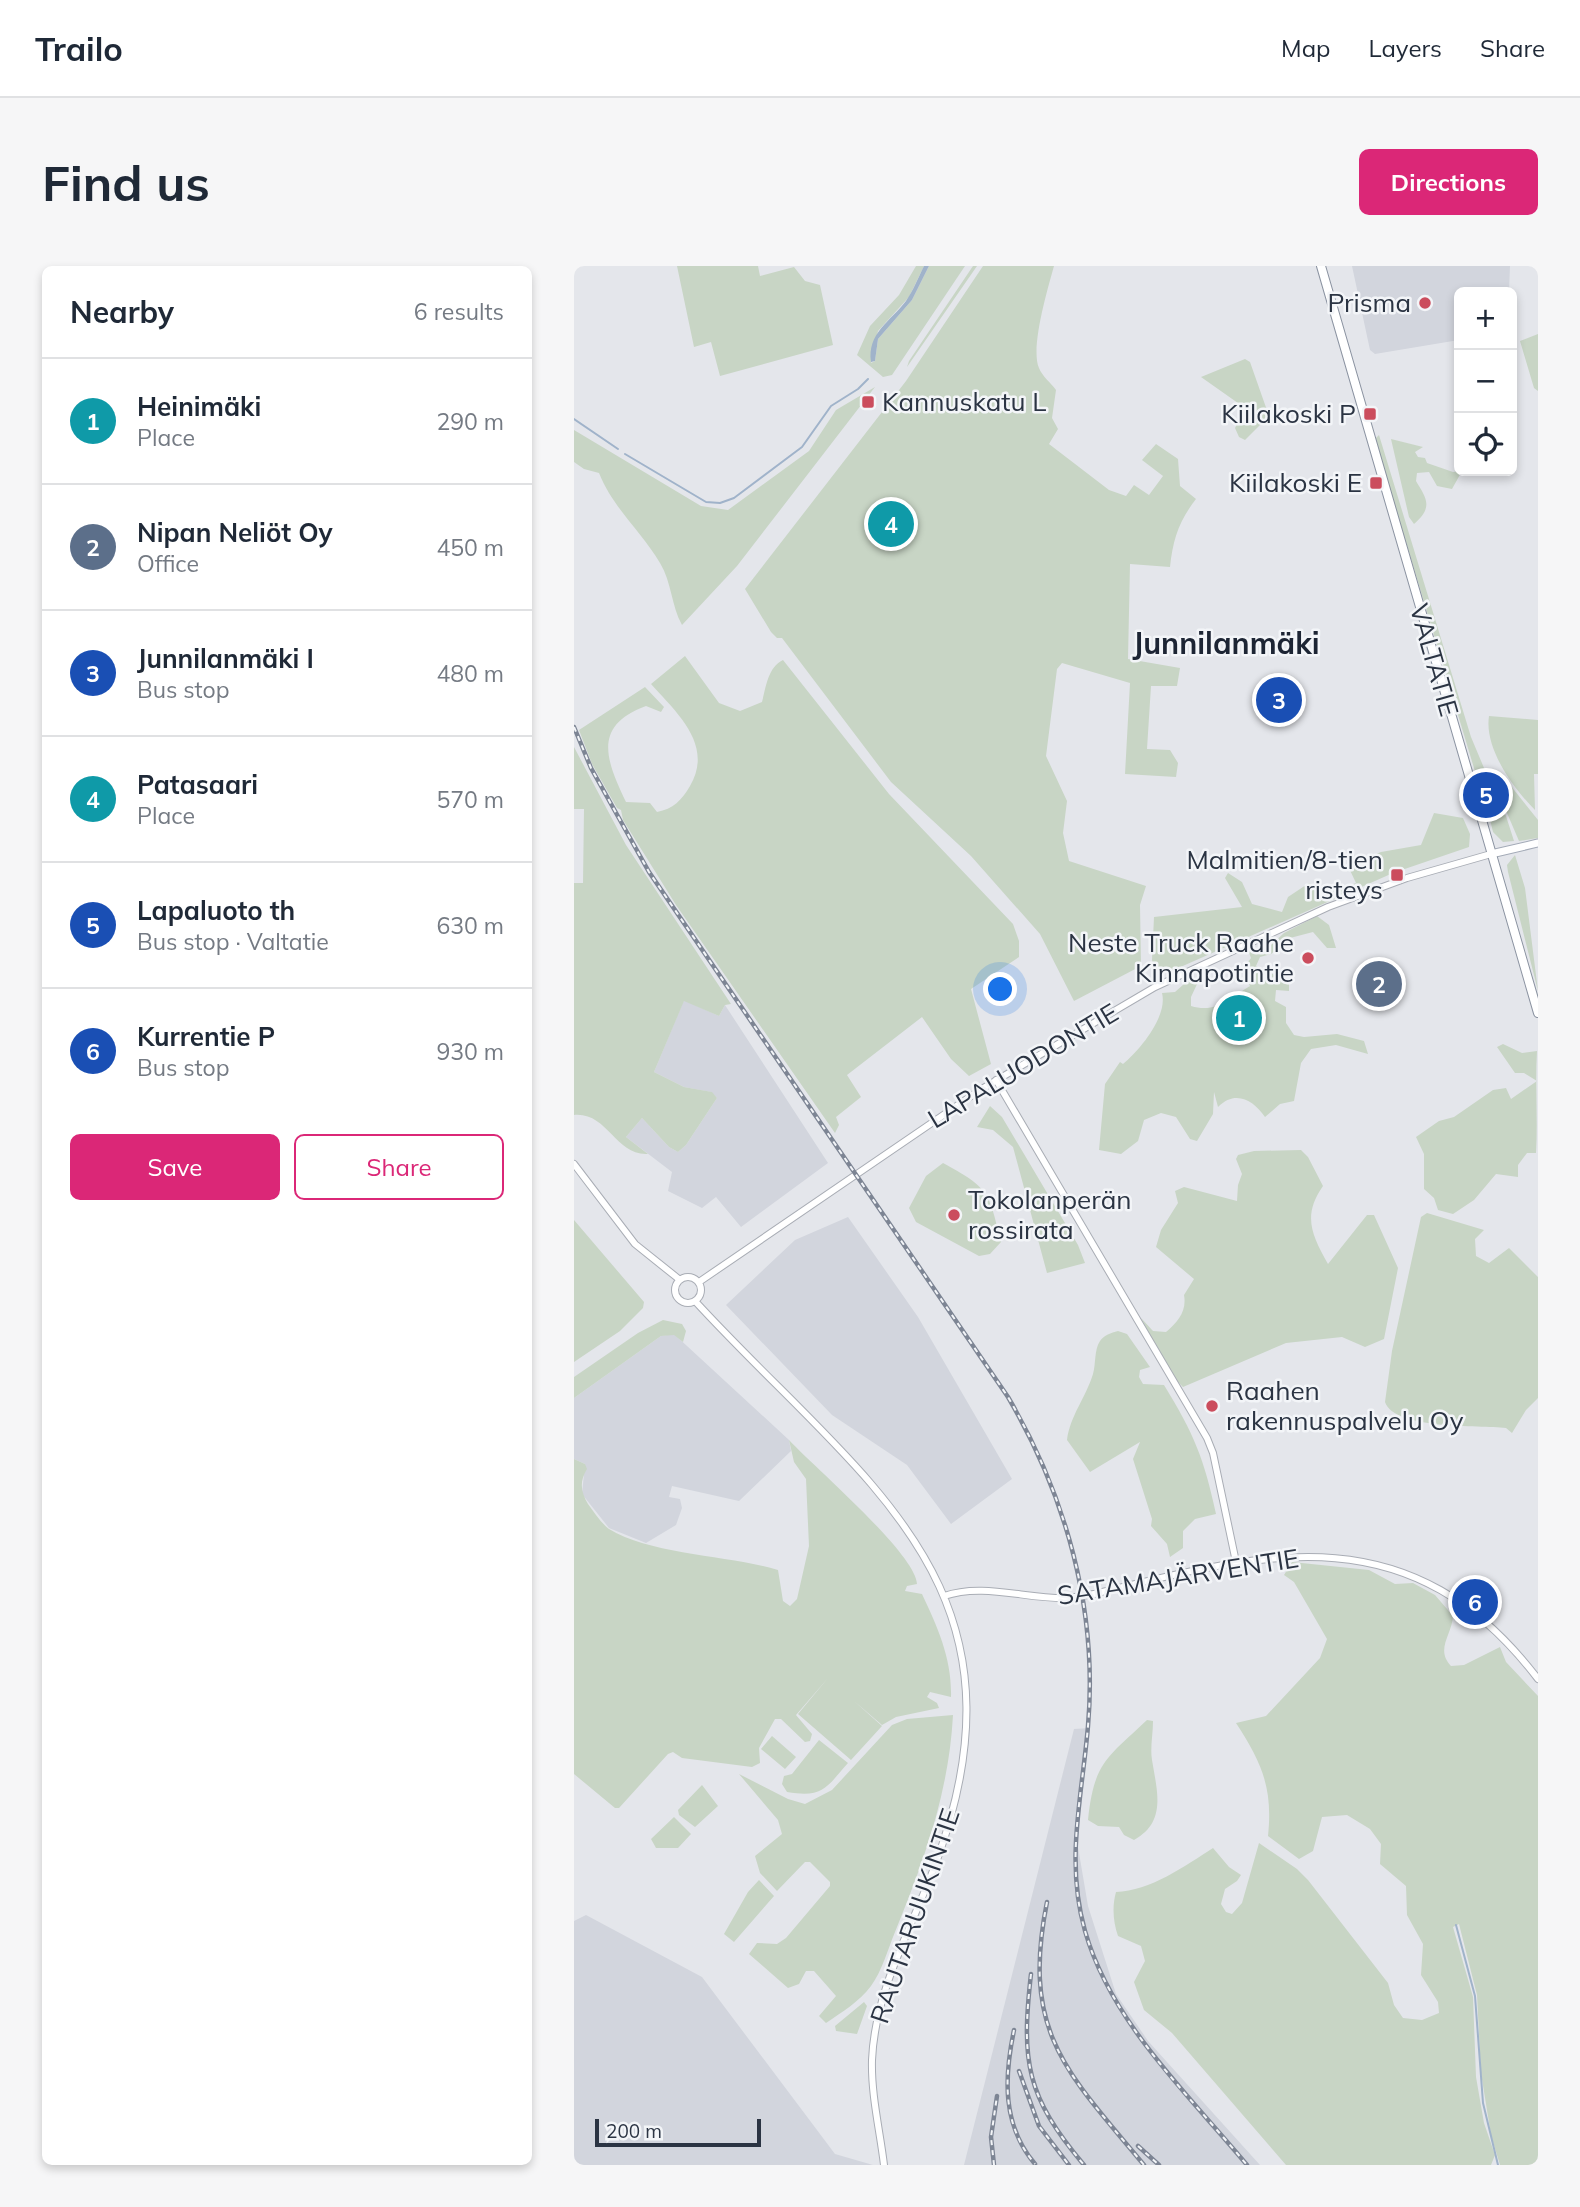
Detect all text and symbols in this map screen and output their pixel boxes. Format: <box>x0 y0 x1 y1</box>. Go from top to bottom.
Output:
text: Trailo <box>35 28 123 69</box>
text: Map <box>1281 33 1330 63</box>
text: Layers <box>1368 33 1442 63</box>
text: Share <box>1480 33 1545 63</box>
button: Directions <box>1359 149 1538 215</box>
text: Find us <box>42 152 210 213</box>
place label: Prisma <box>1327 286 1411 319</box>
map controls <box>1454 287 1517 476</box>
button: + <box>1454 287 1517 350</box>
text: Nearby <box>70 293 174 331</box>
marker: Prisma <box>1417 295 1433 311</box>
text: 6 results <box>414 297 504 326</box>
button: − <box>1454 350 1517 413</box>
place label: Kannuskatu L <box>882 385 1046 418</box>
text: Heinimäki <box>137 390 261 423</box>
marker: Kannuskatu L <box>860 394 876 410</box>
place label: Kiilakoski P <box>1221 397 1356 430</box>
marker: Kiilakoski P <box>1362 406 1378 422</box>
text: 1 <box>86 407 100 436</box>
text: 290 m <box>436 407 504 436</box>
button: locate <box>1454 413 1517 476</box>
text: Place <box>137 423 195 452</box>
place label: Kiilakoski E <box>1229 466 1362 499</box>
marker: Kiilakoski E <box>1368 475 1384 491</box>
pin: 4 <box>868 498 914 550</box>
text: Nipan Neliöt Oy <box>137 516 333 549</box>
text: 2 <box>86 533 100 562</box>
text: 450 m <box>436 533 504 562</box>
text: Office <box>137 549 199 578</box>
street label: VALTATIE <box>1403 600 1466 720</box>
district label: Junnilanmäki <box>1132 624 1320 662</box>
text: Junnilanmäki I <box>137 642 314 675</box>
text: 3 <box>86 659 100 688</box>
text: 480 m <box>436 659 504 688</box>
pin: 3 <box>1256 674 1302 726</box>
text: Bus stop <box>137 675 229 704</box>
text: Patasaari <box>137 768 258 801</box>
pin: 5 <box>1463 769 1509 821</box>
text: 4 <box>86 785 100 814</box>
text: 570 m <box>436 785 504 814</box>
text: Place <box>137 801 195 830</box>
place label: Malmitien/8-tien risteys <box>1186 843 1383 906</box>
marker: Malmitien/8-tien risteys <box>1389 867 1405 883</box>
text: Lapaluoto th <box>137 894 295 927</box>
text: 5 <box>86 911 100 940</box>
text: 630 m <box>436 911 504 940</box>
place label: Neste Truck Raahe Kinnapotintie <box>1068 926 1294 989</box>
text: Bus stop · Valtatie <box>137 927 329 956</box>
marker: Neste Truck Raahe Kinnapotintie <box>1300 950 1316 966</box>
pin: 2 <box>1356 958 1402 1010</box>
your location <box>983 972 1017 1006</box>
pin: 1 <box>1216 992 1262 1044</box>
street label: LAPALUODONTIE <box>922 996 1124 1135</box>
text: Kurrentie P <box>137 1020 275 1053</box>
text: 6 <box>86 1037 100 1066</box>
text: 930 m <box>436 1037 504 1066</box>
text: Bus stop <box>137 1053 229 1082</box>
button: Save <box>70 1134 280 1200</box>
button: Share <box>294 1134 504 1200</box>
place label: Tokolanperän rossirata <box>968 1183 1132 1246</box>
marker: Tokolanperän rossirata <box>946 1207 962 1223</box>
place label: Raahen rakennuspalvelu Oy <box>1226 1374 1464 1437</box>
marker: Raahen rakennuspalvelu Oy <box>1204 1398 1220 1414</box>
street label: SATAMAJÄRVENTIE <box>1055 1541 1301 1612</box>
pin: 6 <box>1452 1576 1498 1628</box>
street label: RAUTARUUKINTIE <box>862 1804 967 2027</box>
scale bar <box>595 2116 761 2148</box>
text: 200 m <box>606 2119 662 2143</box>

